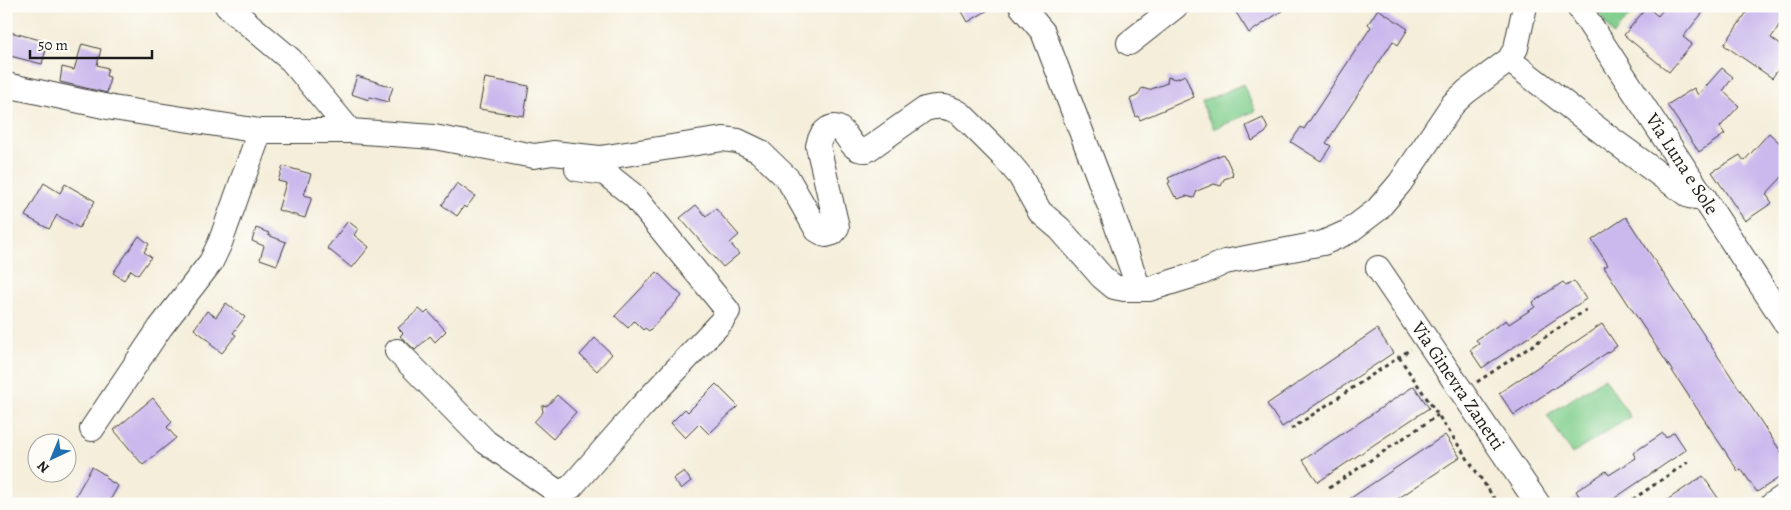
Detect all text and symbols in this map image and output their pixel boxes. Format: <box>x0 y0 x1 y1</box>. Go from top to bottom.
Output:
scale bar <box>30 28 152 60</box>
text: 50 m <box>38 35 68 55</box>
street label: Via Luna e Sole <box>1639 107 1725 220</box>
street label: Via Ginevra Zanetti <box>1405 316 1511 455</box>
north arrow <box>28 432 78 482</box>
text: N <box>33 457 54 477</box>

